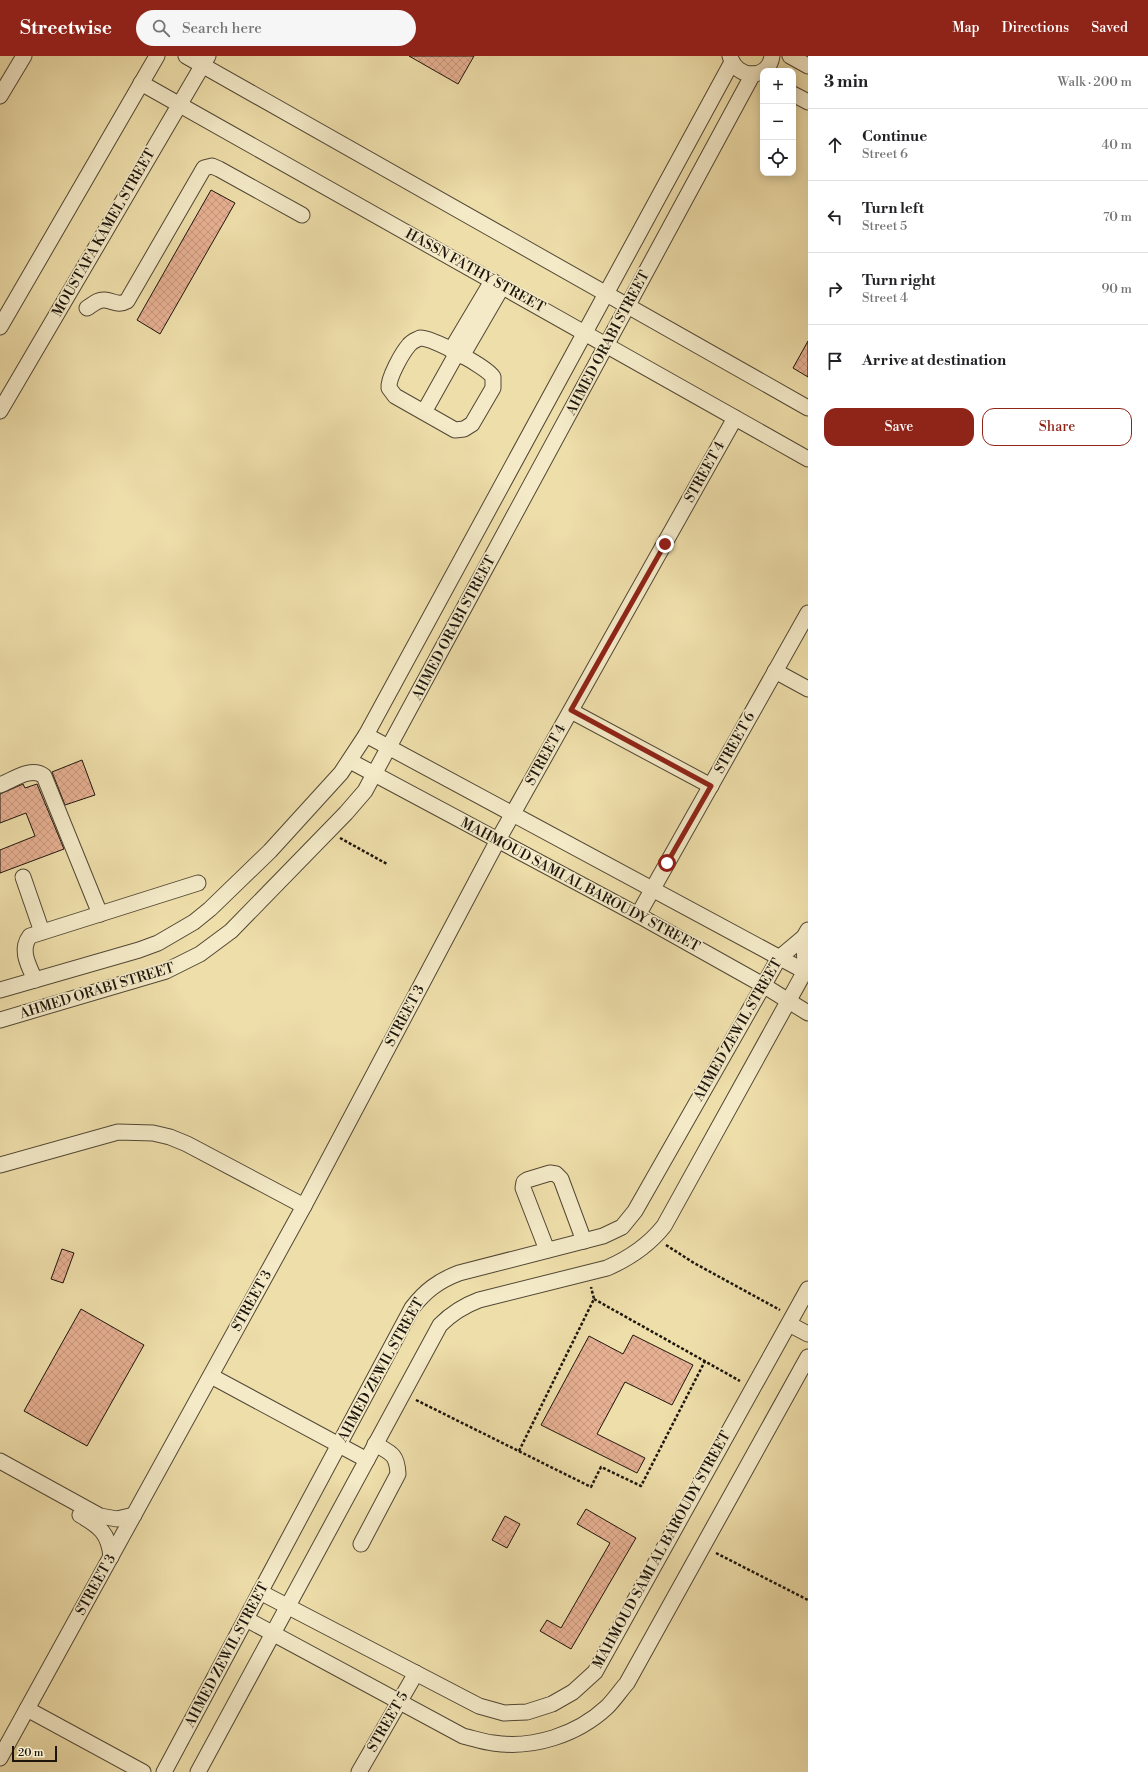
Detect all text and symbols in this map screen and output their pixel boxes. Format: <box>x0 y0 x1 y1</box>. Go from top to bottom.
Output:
search box <box>136 10 416 46</box>
text: Streetwise <box>20 16 112 40</box>
icon: search <box>150 17 172 39</box>
text: Search here <box>182 19 262 38</box>
text: Map <box>952 19 980 37</box>
text: Directions <box>1002 19 1069 37</box>
text: Saved <box>1091 19 1128 37</box>
map controls <box>760 68 796 176</box>
button: + <box>760 68 796 104</box>
text: 3 min <box>824 71 868 93</box>
text: Walk · 200 m <box>1058 74 1132 90</box>
button: − <box>760 104 796 140</box>
text: Continue <box>862 127 927 146</box>
icon: ahead <box>824 134 846 156</box>
text: 40 m <box>1102 137 1132 153</box>
button: locate <box>760 140 796 176</box>
street label: MOUSTAFA KAMEL STREET <box>48 146 160 320</box>
text: Street 6 <box>862 146 908 162</box>
text: Turn left <box>862 199 924 218</box>
icon: left <box>824 206 846 228</box>
text: 70 m <box>1103 209 1132 225</box>
text: Street 5 <box>862 218 907 234</box>
street label: HASSN FATHY STREET <box>402 225 548 317</box>
street label: AHMED ORABI STREET <box>562 268 654 419</box>
text: Turn right <box>862 271 936 290</box>
icon: right <box>824 278 846 300</box>
text: 90 m <box>1101 281 1132 297</box>
text: Street 4 <box>862 290 908 306</box>
icon: arrive <box>824 350 846 372</box>
text: Arrive at destination <box>862 351 1006 370</box>
button: Save <box>824 408 974 446</box>
button: Share <box>982 408 1132 446</box>
street label: STREET 4 <box>681 438 729 506</box>
route end <box>656 535 674 553</box>
street label: AHMED ORABI STREET <box>408 553 500 704</box>
street label: STREET 6 <box>711 709 760 777</box>
street label: STREET 4 <box>522 721 570 789</box>
street label: MAHMOUD SAMI AL BAROUDY STREET <box>457 814 703 956</box>
route start <box>658 854 676 872</box>
street label: AHMED ZEWIL STREET <box>689 955 786 1105</box>
street label: AHMED ORABI STREET <box>16 959 177 1023</box>
street label: STREET 3 <box>381 982 429 1050</box>
street label: STREET 3 <box>228 1267 276 1335</box>
street label: AHMED ZEWIL STREET <box>333 1295 428 1446</box>
street label: MAHMOUD SAMI AL BAROUDY STREET <box>589 1428 735 1672</box>
street label: STREET 3 <box>72 1551 120 1619</box>
street label: AHMED ZEWIL STREET <box>181 1579 273 1731</box>
street label: STREET 5 <box>363 1688 413 1756</box>
scale bar <box>12 1744 57 1763</box>
text: 20 m <box>18 1746 43 1760</box>

